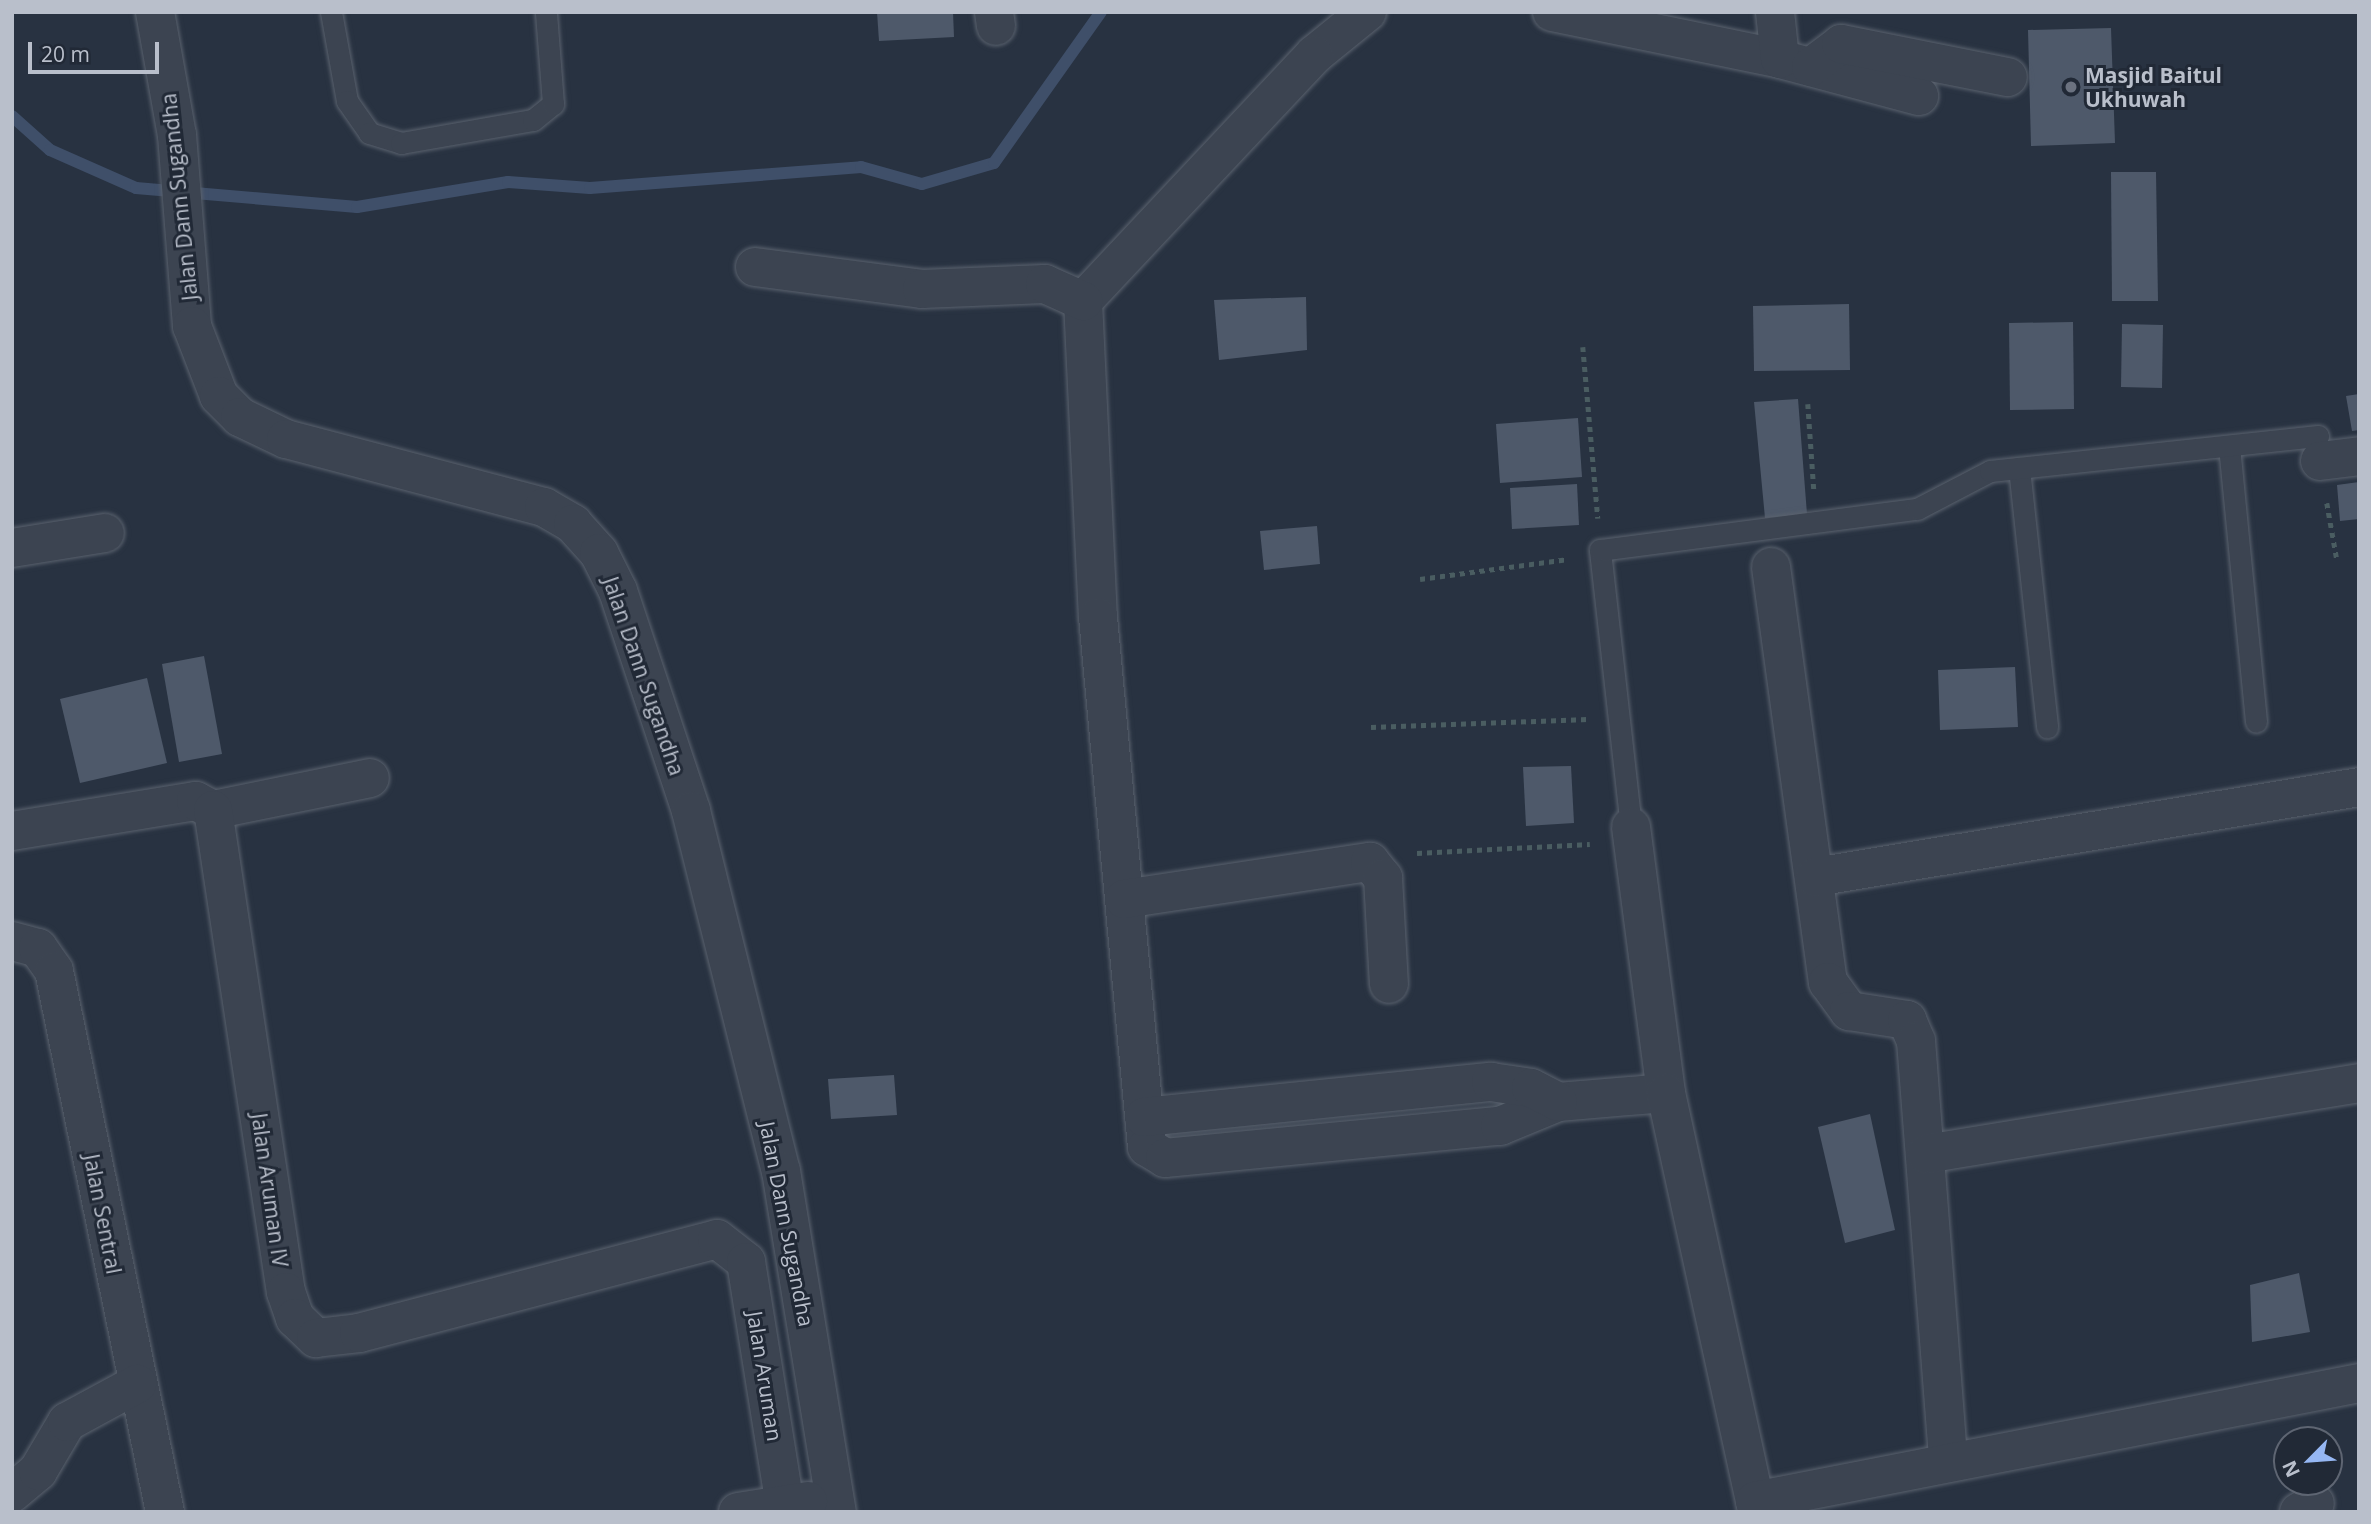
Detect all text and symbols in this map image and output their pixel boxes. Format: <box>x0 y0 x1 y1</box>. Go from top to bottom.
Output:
scale bar <box>32 28 163 72</box>
text: 20 m <box>41 40 90 68</box>
place label: Masjid Baitul Ukhuwah <box>2085 62 2222 112</box>
marker: Masjid Baitul Ukhuwah <box>2063 79 2079 95</box>
street label: Jalan Dann Sugandha <box>156 92 202 302</box>
street label: Jalan Dann Sugandha <box>598 573 690 779</box>
street label: Jalan Aruman IV <box>247 1111 293 1269</box>
street label: Jalan Dann Sugandha <box>755 1119 819 1329</box>
street label: Jalan Sentral <box>79 1152 127 1276</box>
street label: Jalan Aruman <box>742 1309 788 1443</box>
north arrow <box>2273 1426 2343 1496</box>
text: N <box>2276 1457 2306 1482</box>

